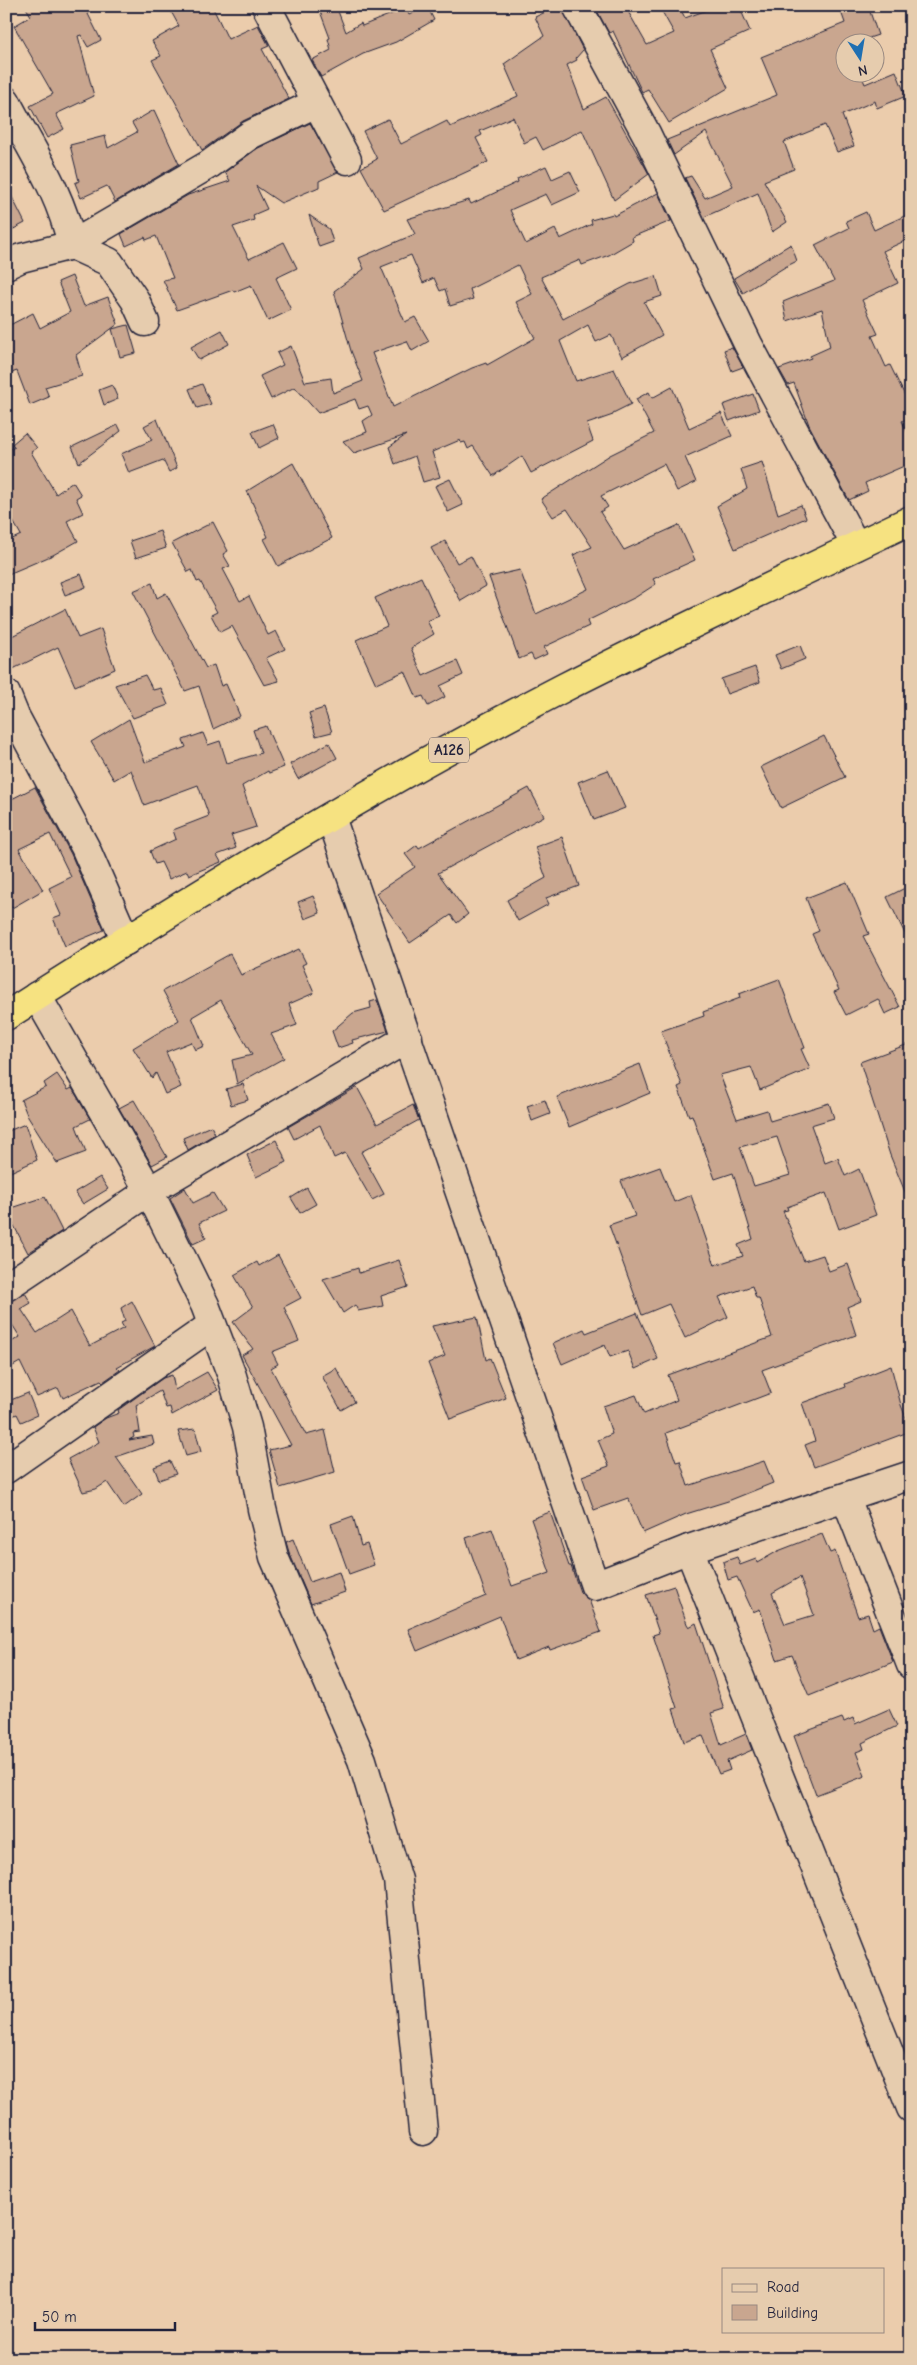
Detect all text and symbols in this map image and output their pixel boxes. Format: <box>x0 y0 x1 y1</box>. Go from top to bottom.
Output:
north arrow <box>834 32 884 82</box>
text: N <box>856 61 869 79</box>
road number: A126 <box>429 738 469 762</box>
legend <box>722 2268 884 2332</box>
text: Road <box>767 2278 799 2296</box>
scale bar <box>35 2300 175 2332</box>
text: Building <box>767 2304 818 2322</box>
text: 50 m <box>42 2308 77 2326</box>

